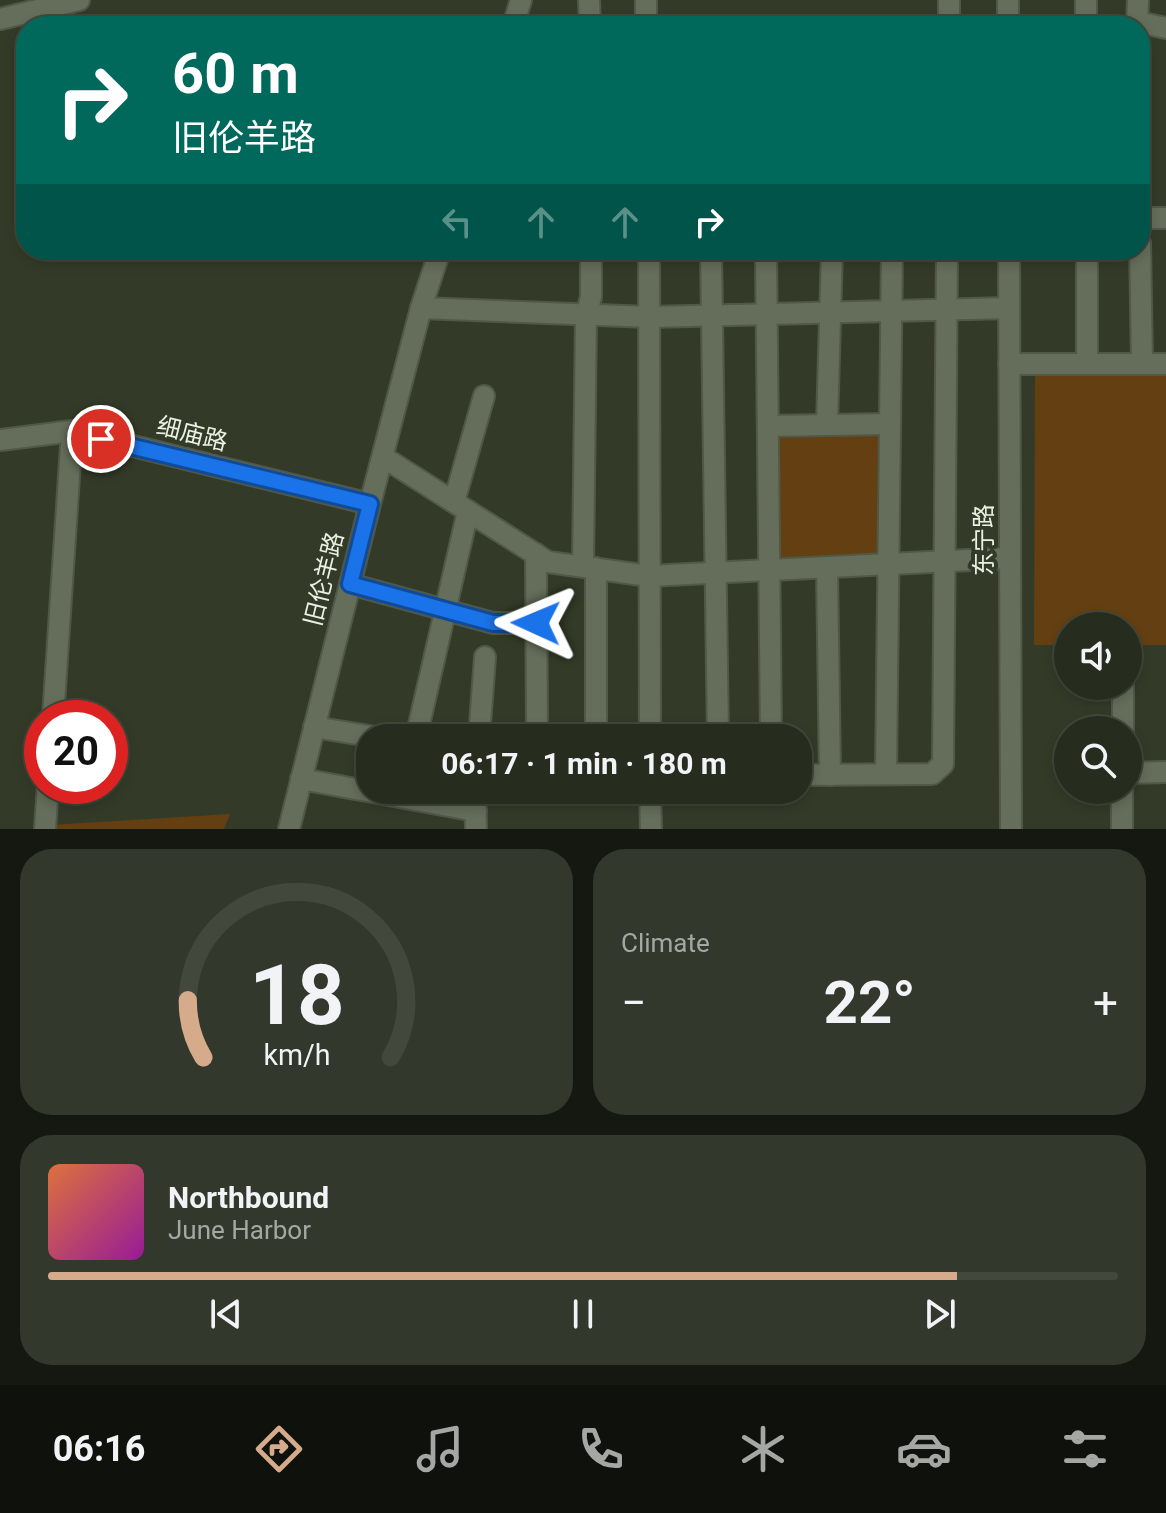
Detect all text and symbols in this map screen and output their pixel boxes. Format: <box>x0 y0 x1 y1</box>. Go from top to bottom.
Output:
text: 60 m <box>172 41 299 107</box>
icon: right <box>40 48 144 152</box>
text: 旧伦羊路 <box>172 117 316 159</box>
icon: left <box>435 200 479 244</box>
icon: ahead <box>519 200 563 244</box>
icon: ahead <box>603 200 647 244</box>
icon: right <box>687 200 731 244</box>
pin <box>67 405 135 473</box>
street label: 细庙路 <box>154 412 230 456</box>
icon: arrive <box>79 417 123 461</box>
street label: 东宁路 <box>970 504 998 576</box>
street label: 旧伦羊路 <box>299 529 349 629</box>
position arrow <box>494 581 578 665</box>
map controls <box>1054 612 1142 804</box>
button: sound <box>1054 612 1142 700</box>
speed limit sign: 20 <box>24 700 128 804</box>
button: search <box>1054 716 1142 804</box>
text: 06:17 · 1 min · 180 m <box>441 746 727 781</box>
text: Climate <box>621 928 710 958</box>
text: 18 <box>249 947 344 1044</box>
text: 22° <box>823 967 916 1038</box>
text: − <box>621 977 646 1029</box>
text: + <box>1093 977 1118 1029</box>
text: km/h <box>263 1038 330 1072</box>
text: Northbound <box>168 1180 329 1215</box>
text: June Harbor <box>168 1215 311 1245</box>
icon: previous <box>204 1292 248 1336</box>
icon: pause <box>561 1292 605 1336</box>
icon: next <box>918 1292 962 1336</box>
icon: directions <box>251 1421 307 1477</box>
icon: music <box>412 1421 468 1477</box>
icon: phone <box>573 1421 629 1477</box>
icon: climate <box>735 1421 791 1477</box>
icon: car <box>896 1421 952 1477</box>
icon: filters <box>1057 1421 1113 1477</box>
text: 06:16 <box>53 1428 145 1470</box>

